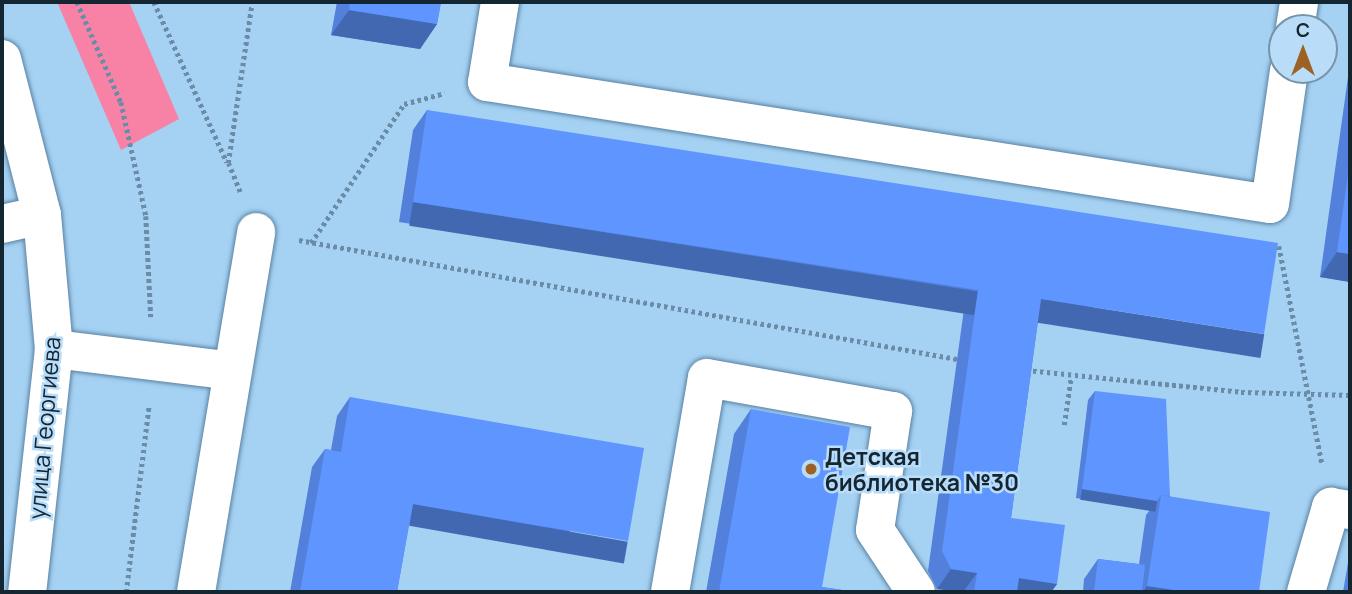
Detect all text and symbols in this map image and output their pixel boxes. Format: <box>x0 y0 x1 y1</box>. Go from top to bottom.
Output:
north arrow <box>1268 14 1338 84</box>
text: С <box>1296 17 1310 43</box>
street label: улица Георгиева <box>22 336 66 520</box>
place label: Детская библиотека №30 <box>825 442 1019 496</box>
marker: Детская библиотека №30 <box>803 461 819 477</box>

